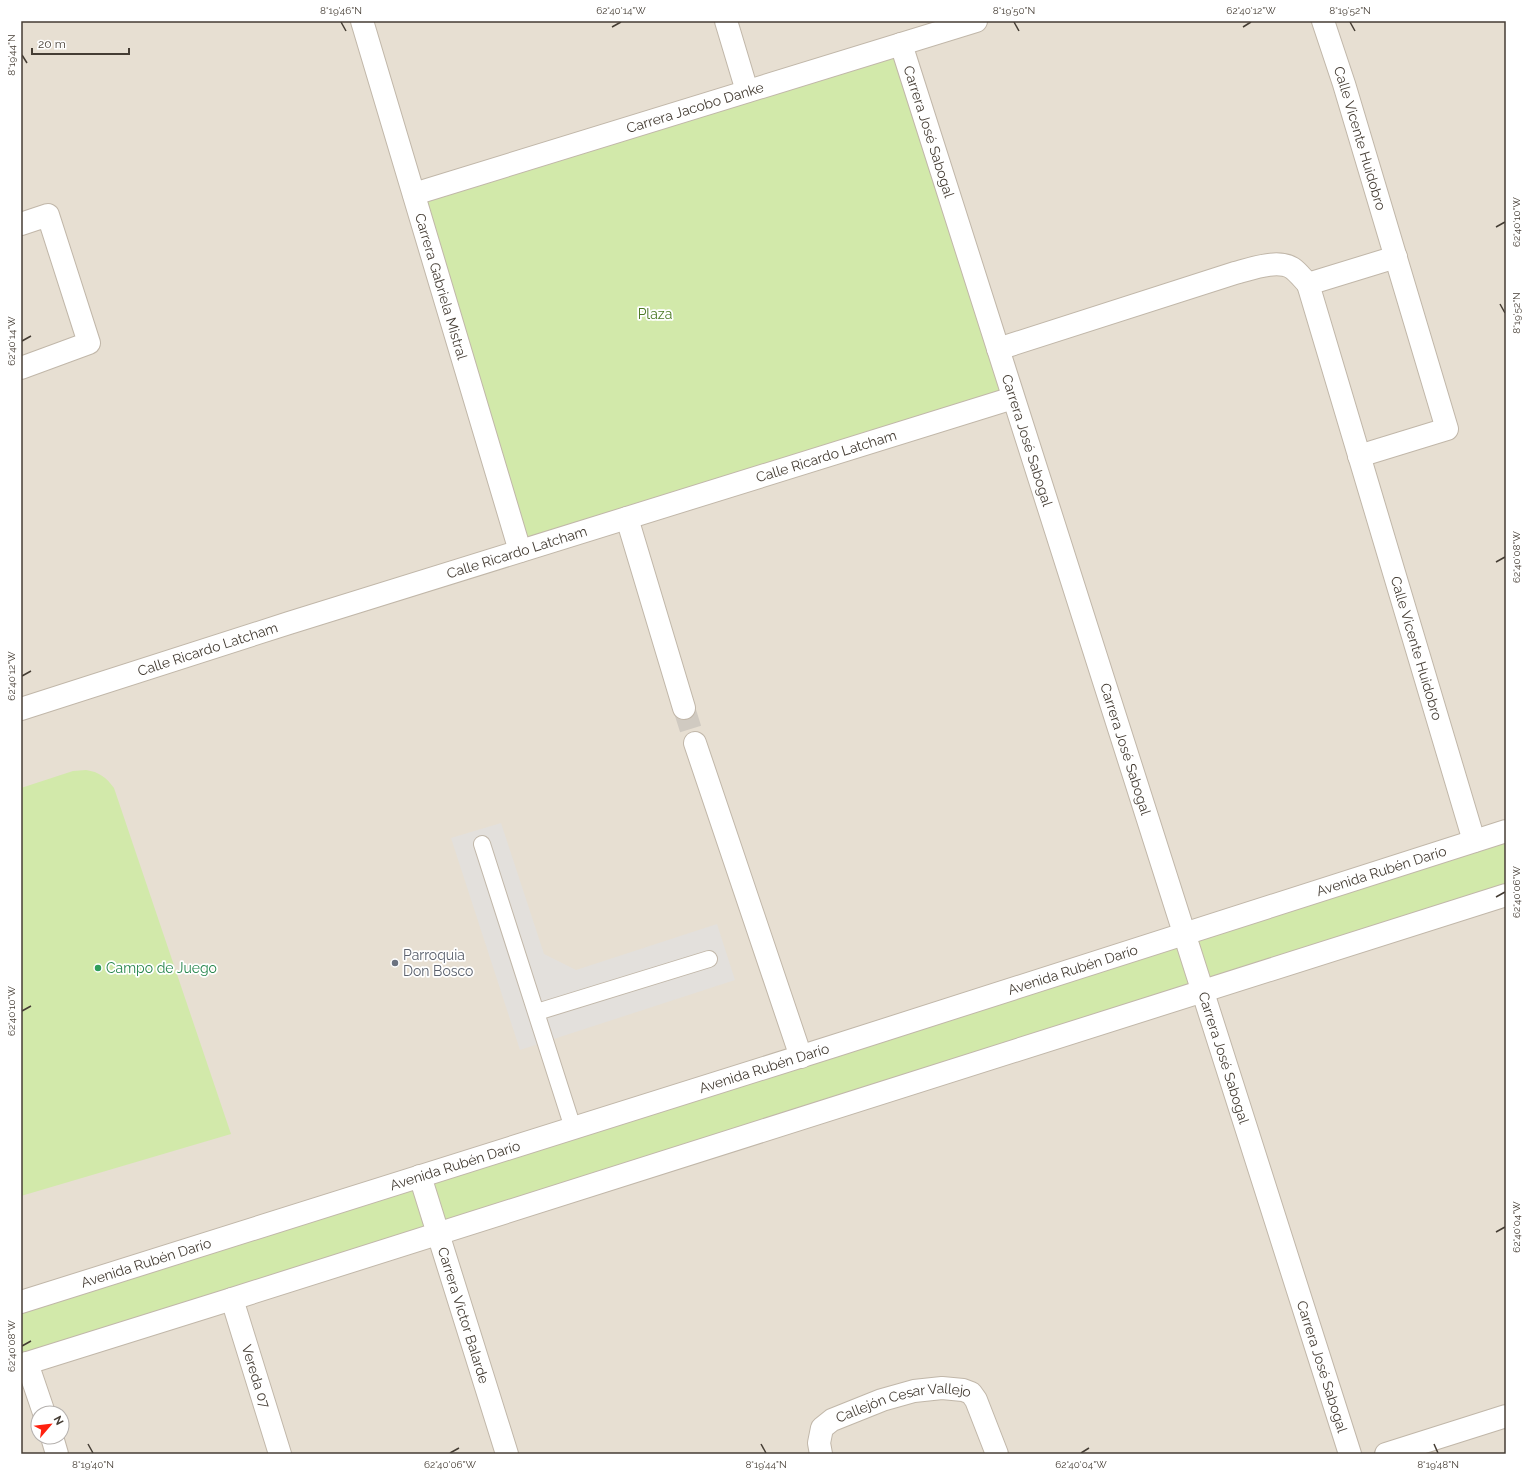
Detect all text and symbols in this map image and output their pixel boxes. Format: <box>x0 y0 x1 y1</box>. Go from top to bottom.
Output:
text: 8°19'46"N <box>320 5 362 16</box>
text: 62°40'14"W <box>596 5 646 16</box>
text: 8°19'50"N <box>993 5 1035 16</box>
text: 62°40'12"W <box>1226 5 1276 16</box>
text: 8°19'52"N <box>1329 5 1371 16</box>
scale bar <box>32 30 129 56</box>
text: 8°19'44"N <box>6 34 17 76</box>
text: 20 m <box>38 37 66 51</box>
street label: Carrera José Sabogal <box>900 64 957 200</box>
street label: Calle Vicente Huidobro <box>1331 64 1389 212</box>
street label: Carrera Jacobo Danke <box>624 79 766 136</box>
text: 62°40'10"W <box>1511 196 1522 247</box>
street label: Carrera Gabriela Mistral <box>412 211 471 362</box>
text: 8°19'52"N <box>1511 292 1522 334</box>
park label: Plaza <box>638 306 672 322</box>
text: 62°40'14"W <box>6 316 17 366</box>
street label: Carrera José Sabogal <box>999 372 1056 509</box>
street label: Calle Ricardo Latcham <box>754 427 898 485</box>
street label: Calle Ricardo Latcham <box>445 523 589 582</box>
text: 62°40'08"W <box>1511 531 1522 583</box>
street label: Calle Vicente Huidobro <box>1388 574 1446 722</box>
street label: Calle Ricardo Latcham <box>136 619 280 679</box>
text: 62°40'12"W <box>6 651 17 701</box>
street label: Carrera José Sabogal <box>1097 681 1154 817</box>
street label: Avenida Rubén Darío <box>1314 843 1448 899</box>
text: 62°40'06"W <box>1511 866 1522 918</box>
street label: Avenida Rubén Darío <box>1006 941 1140 998</box>
place label: Parroquia Don Bosco <box>403 947 473 979</box>
marker: Parroquia Don Bosco <box>390 958 400 968</box>
place label: Campo de Juego <box>106 960 217 976</box>
marker: Campo de Juego <box>93 963 103 973</box>
text: 62°40'10"W <box>6 985 17 1036</box>
street label: Carrera José Sabogal <box>1195 990 1252 1126</box>
street label: Avenida Rubén Darío <box>697 1040 831 1096</box>
street label: Avenida Rubén Darío <box>388 1137 522 1193</box>
text: 62°40'04"W <box>1511 1201 1522 1253</box>
street label: Avenida Rubén Darío <box>79 1235 213 1291</box>
street label: Carrera Victor Balarde <box>435 1245 492 1386</box>
street label: Carrera José Sabogal <box>1294 1299 1351 1435</box>
text: 62°40'08"W <box>6 1320 17 1372</box>
street label: Vereda 07 <box>239 1343 273 1411</box>
street label: Callejón Cesar Vallejo <box>833 1380 974 1426</box>
north arrow <box>30 1405 70 1445</box>
text: N <box>51 1414 66 1427</box>
text: 8°19'40"N <box>72 1459 114 1470</box>
text: 62°40'06"W <box>424 1459 476 1470</box>
text: 8°19'44"N <box>745 1459 787 1470</box>
text: 62°40'04"W <box>1055 1459 1107 1470</box>
text: 8°19'48"N <box>1417 1459 1459 1470</box>

